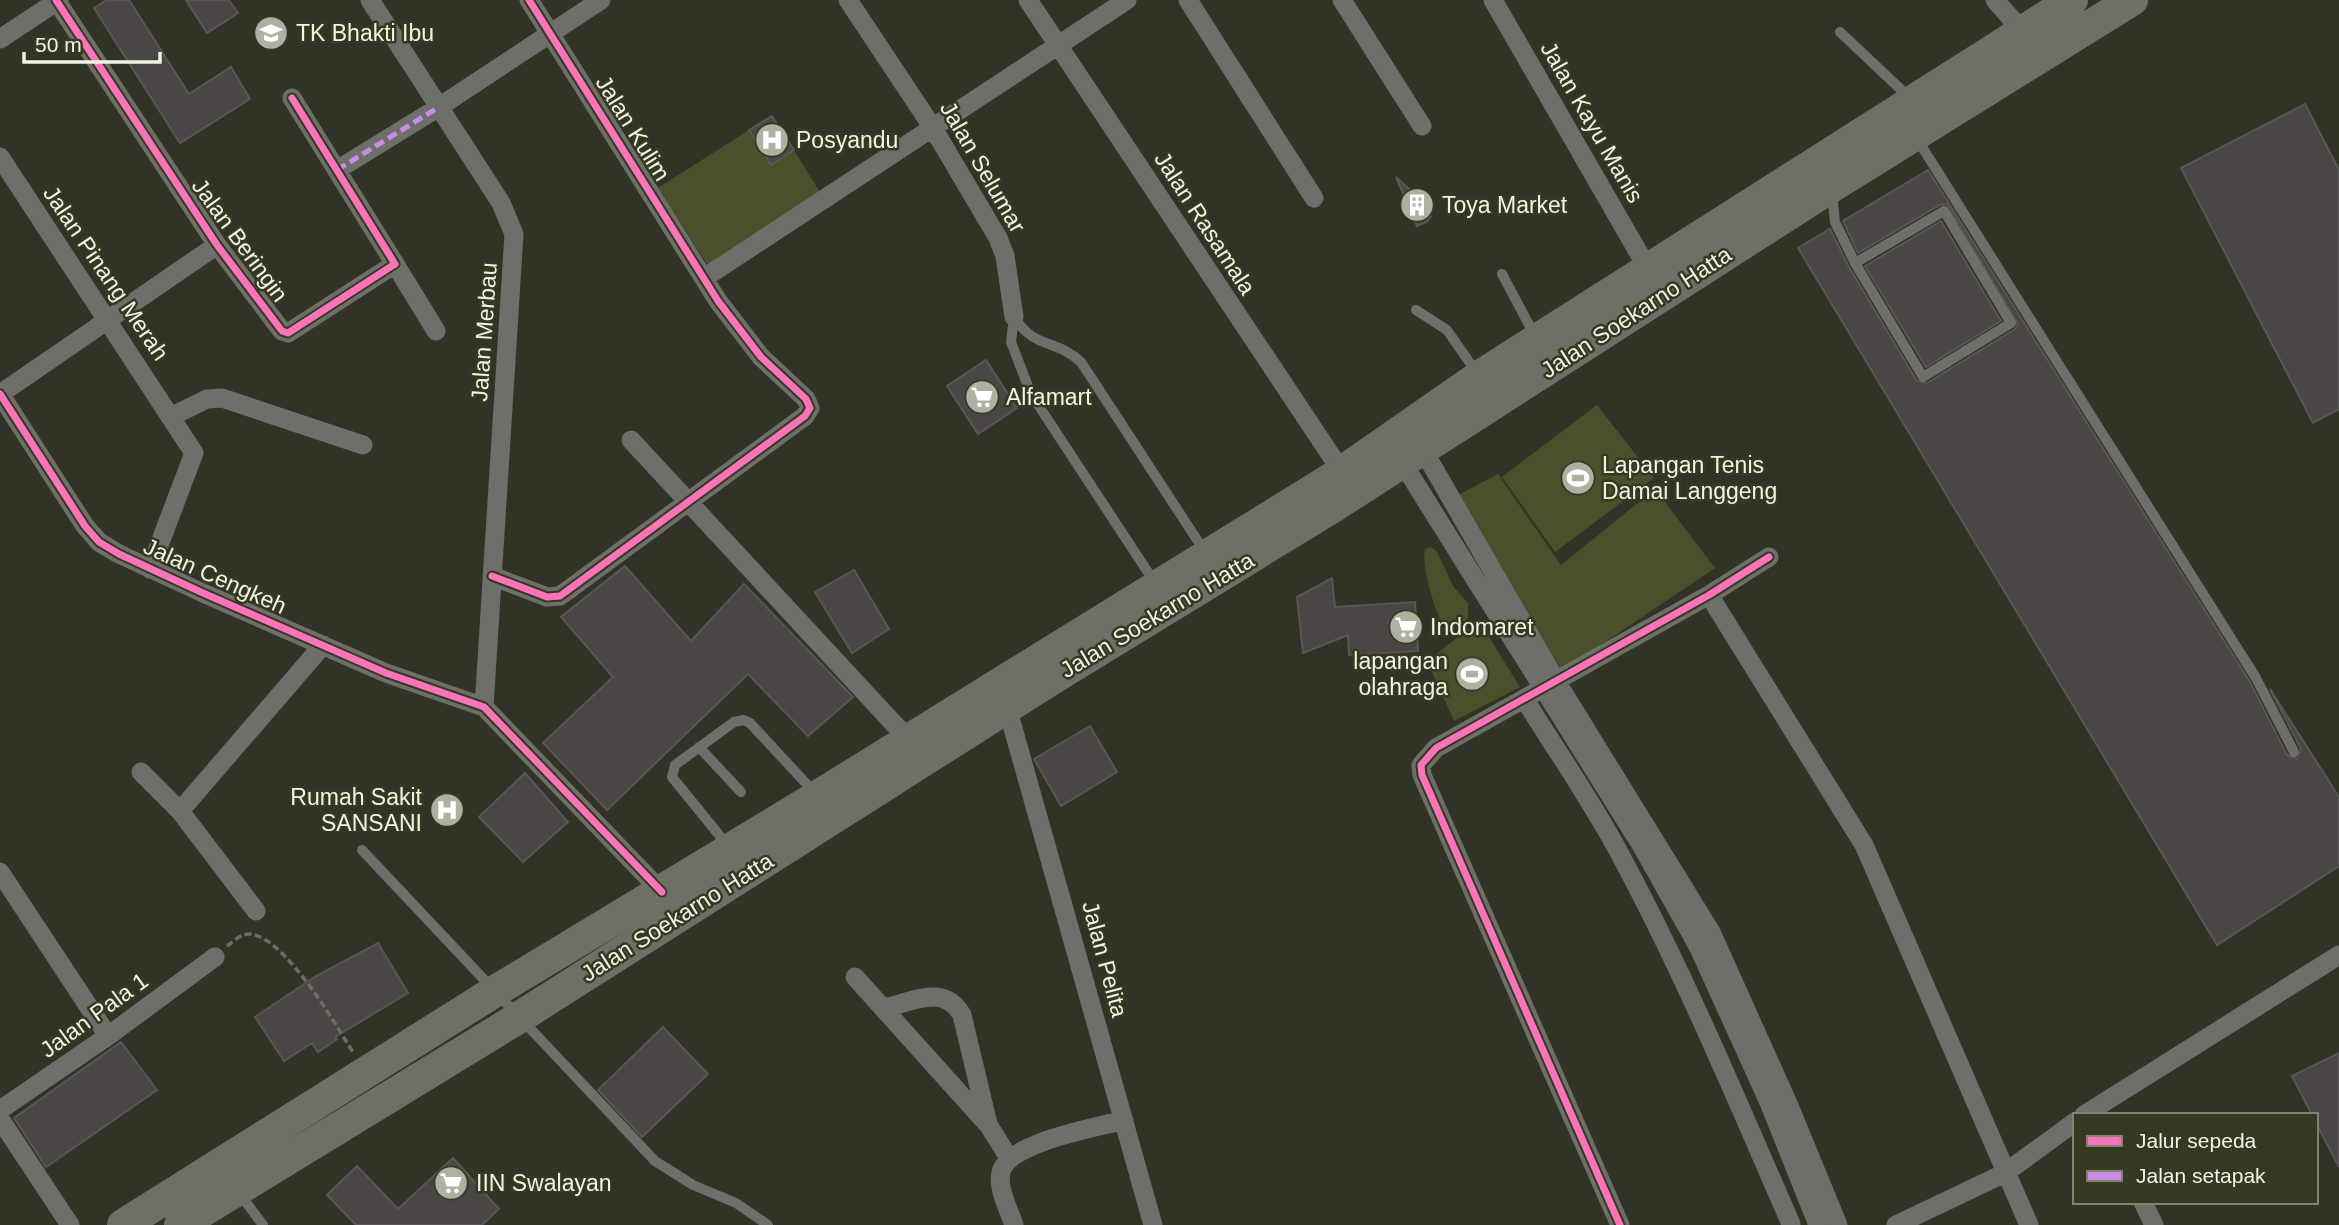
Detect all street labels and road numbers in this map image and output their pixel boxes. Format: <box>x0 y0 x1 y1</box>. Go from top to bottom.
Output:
street label: Jalan Kayu Manis <box>1535 37 1649 207</box>
street label: Jalan Kulim <box>590 71 676 185</box>
street label: Jalan Selumar <box>935 97 1031 237</box>
street label: Jalan Rasamala <box>1149 147 1261 299</box>
street label: Jalan Beringin <box>187 173 293 307</box>
street label: Jalan Pinang Merah <box>38 181 174 365</box>
street label: Jalan Soekarno Hatta <box>1536 241 1736 383</box>
street label: Jalan Merbau <box>466 262 502 402</box>
street label: Jalan Cengkeh <box>140 533 290 619</box>
street label: Jalan Soekarno Hatta <box>1056 547 1259 683</box>
street label: Jalan Soekarno Hatta <box>576 847 778 987</box>
street label: Jalan Pelita <box>1077 898 1133 1020</box>
street label: Jalan Pala 1 <box>35 967 153 1063</box>

